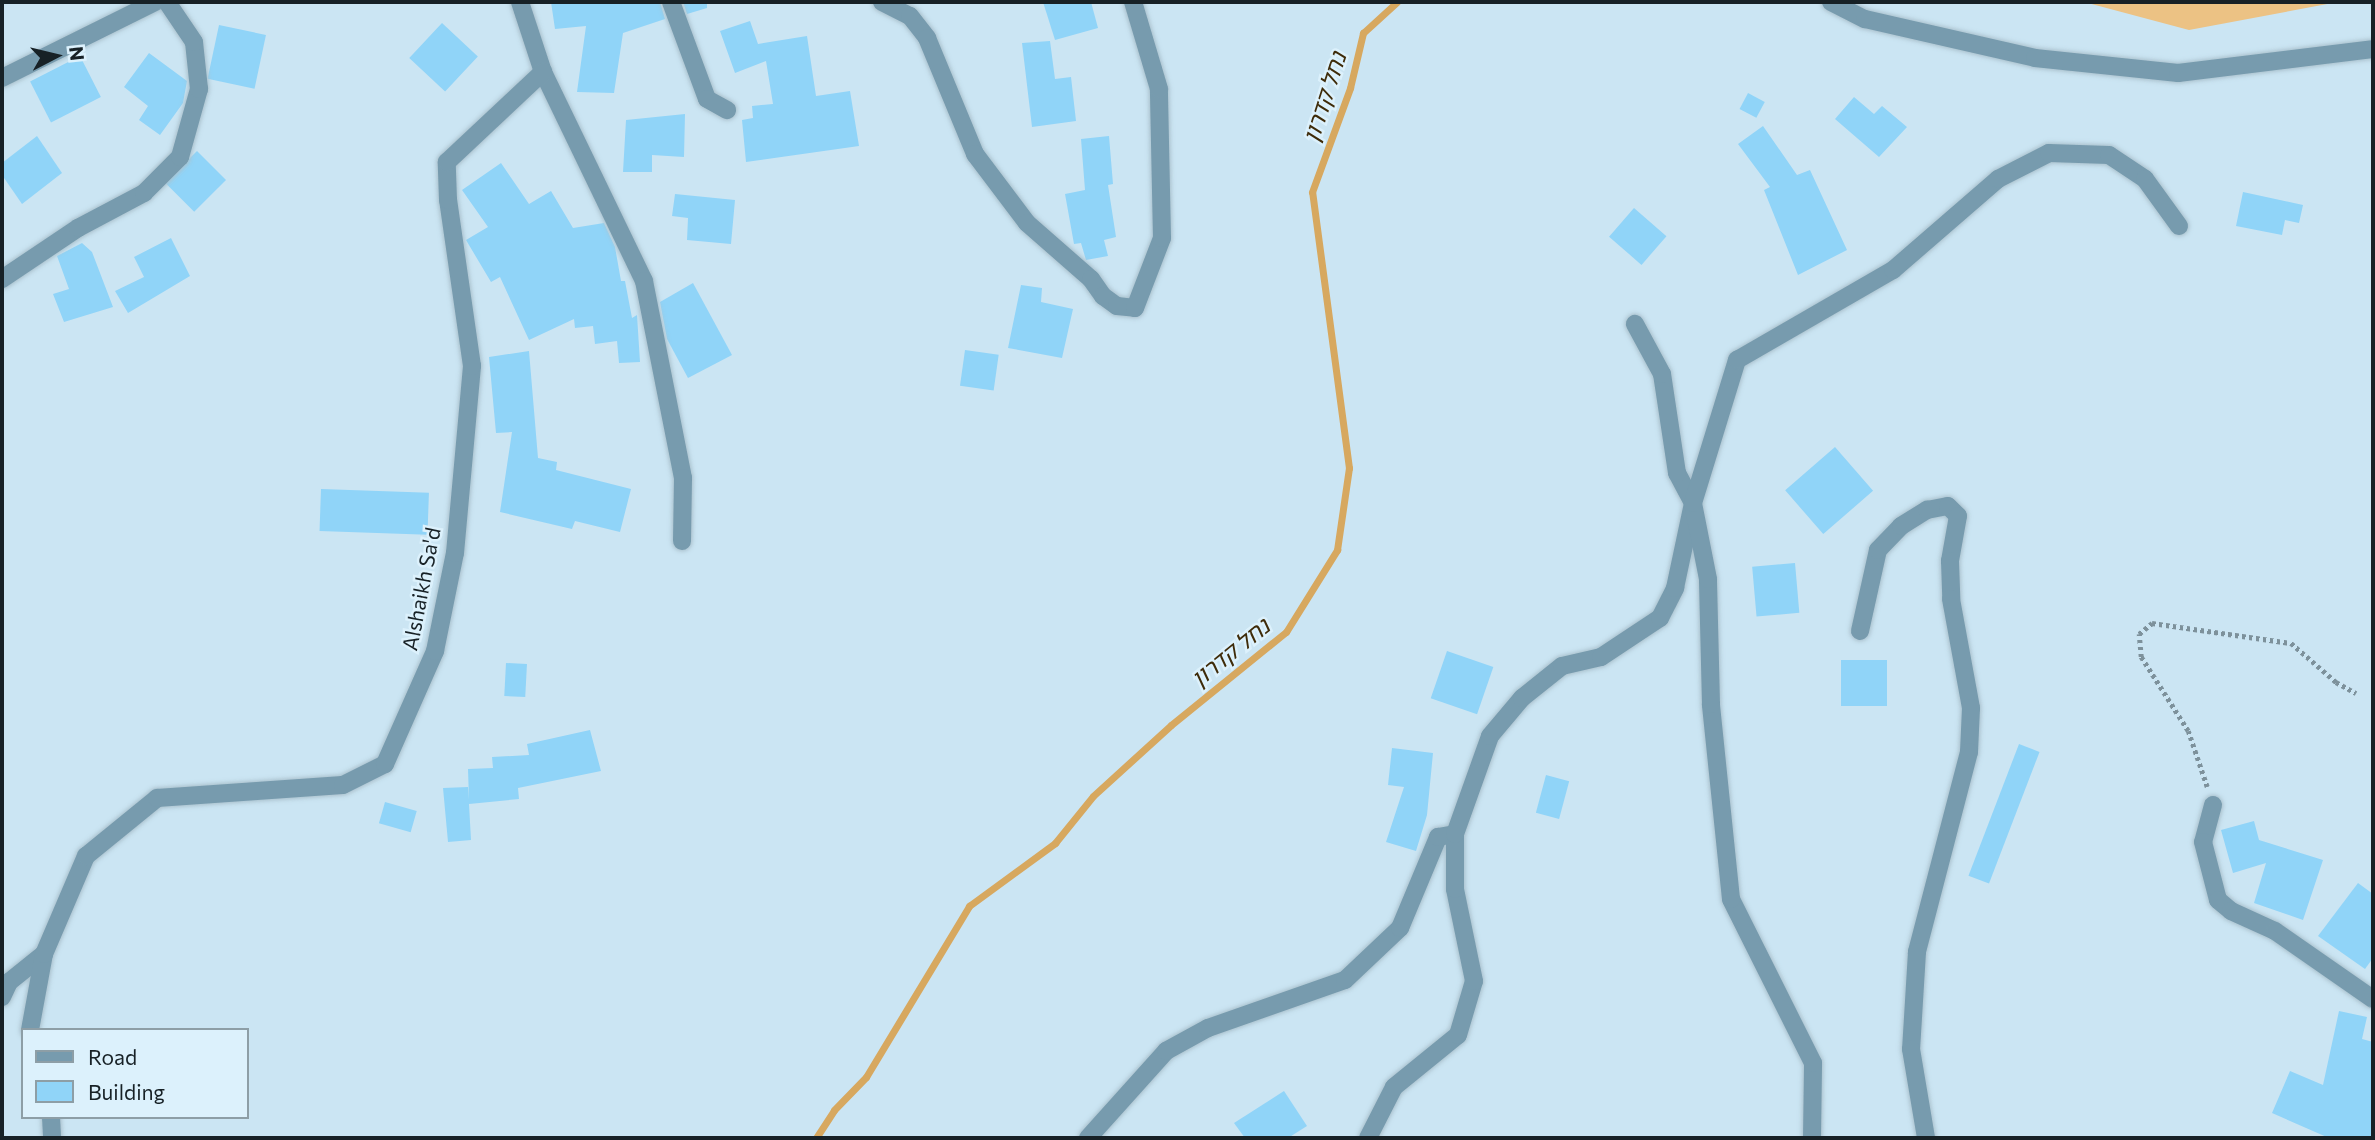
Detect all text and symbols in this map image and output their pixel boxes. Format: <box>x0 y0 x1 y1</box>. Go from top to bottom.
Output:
north arrow <box>21 21 91 91</box>
text: N <box>65 45 90 62</box>
water label: נחל קדרון <box>1297 49 1351 145</box>
street label: Alshaikh Sa'd <box>397 525 445 653</box>
water label: נחל קדרון <box>1185 612 1275 692</box>
legend <box>21 1028 248 1119</box>
text: Road <box>88 1044 137 1069</box>
text: Building <box>88 1079 165 1104</box>

